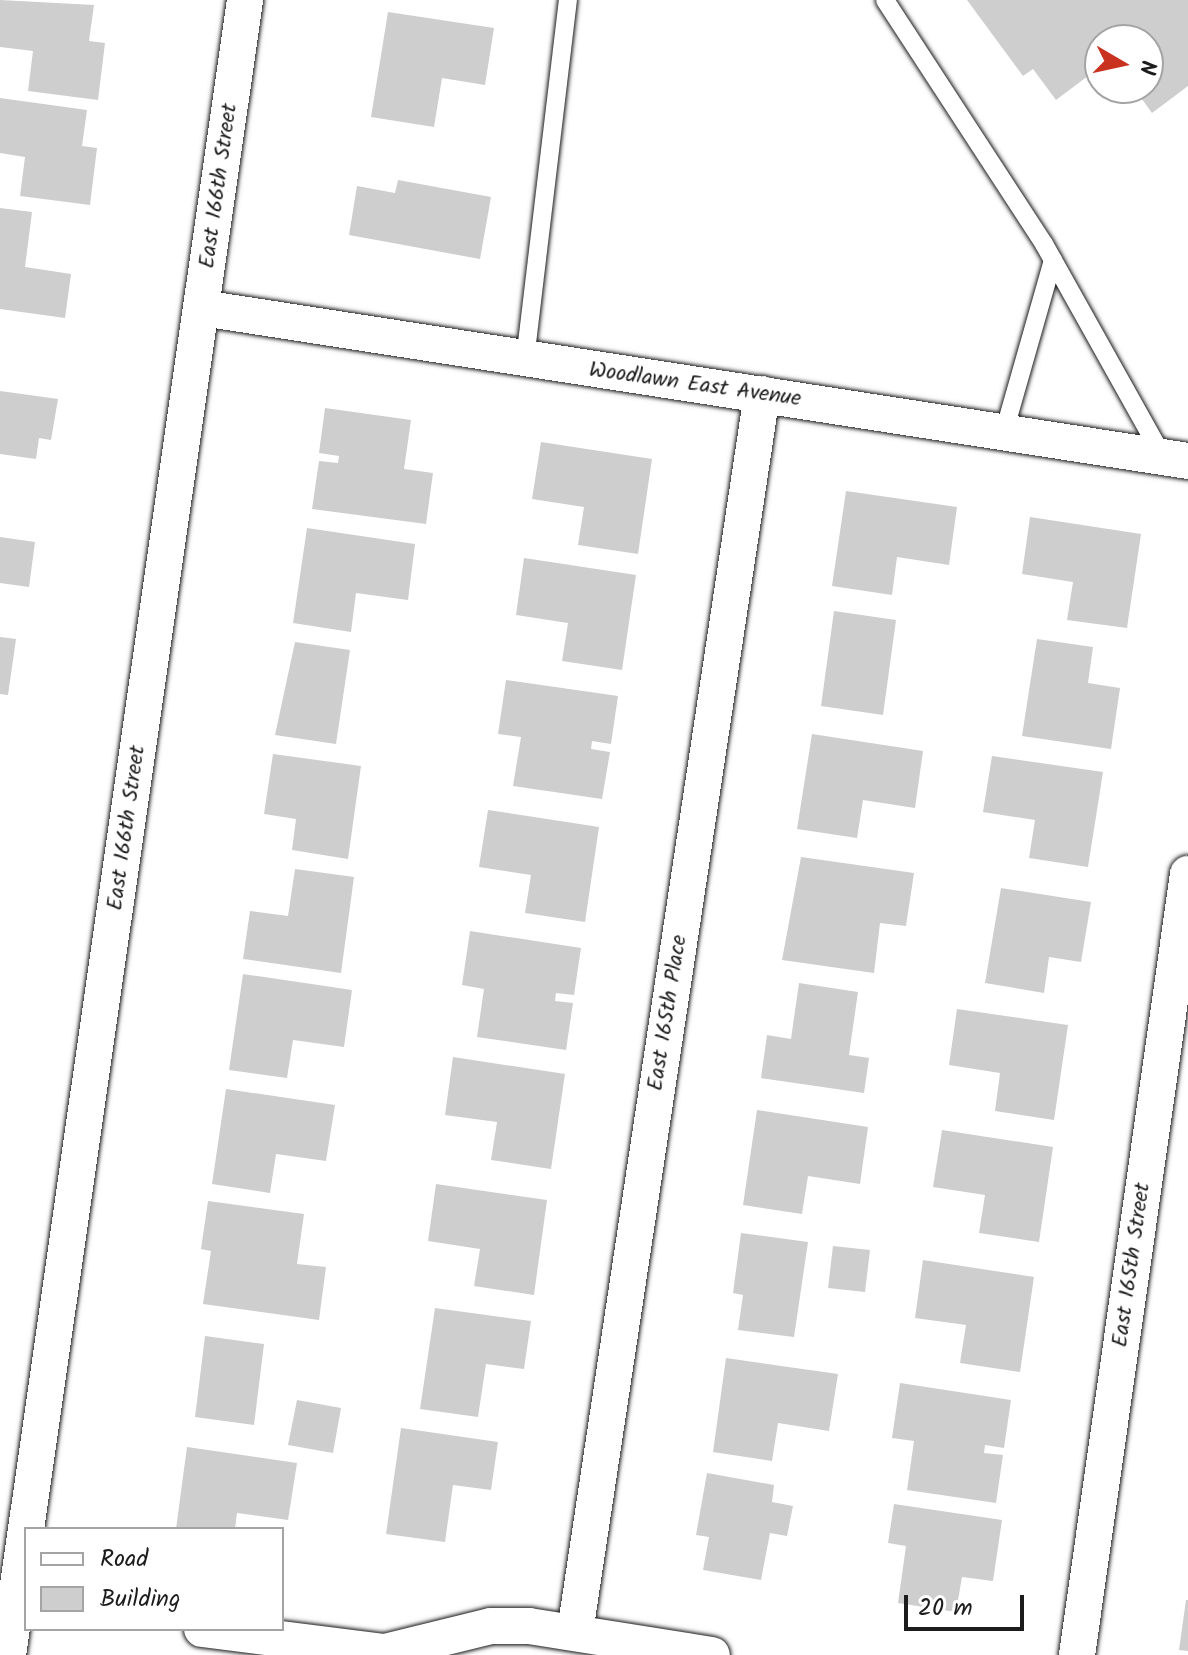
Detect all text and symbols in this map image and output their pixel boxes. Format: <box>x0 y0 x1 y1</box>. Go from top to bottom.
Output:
north arrow <box>1084 24 1164 104</box>
text: N <box>1128 58 1165 77</box>
street label: East 166th Street <box>194 102 244 270</box>
street label: Woodlawn East Avenue <box>587 357 803 413</box>
street label: East 166th Street <box>102 744 152 912</box>
street label: East 165th Place <box>643 933 693 1093</box>
street label: East 165th Street <box>1107 1181 1157 1349</box>
legend <box>24 1527 284 1631</box>
text: Road <box>100 1540 148 1579</box>
scale bar <box>908 1579 1028 1629</box>
text: Building <box>100 1580 180 1619</box>
text: 20 m <box>918 1589 973 1628</box>

